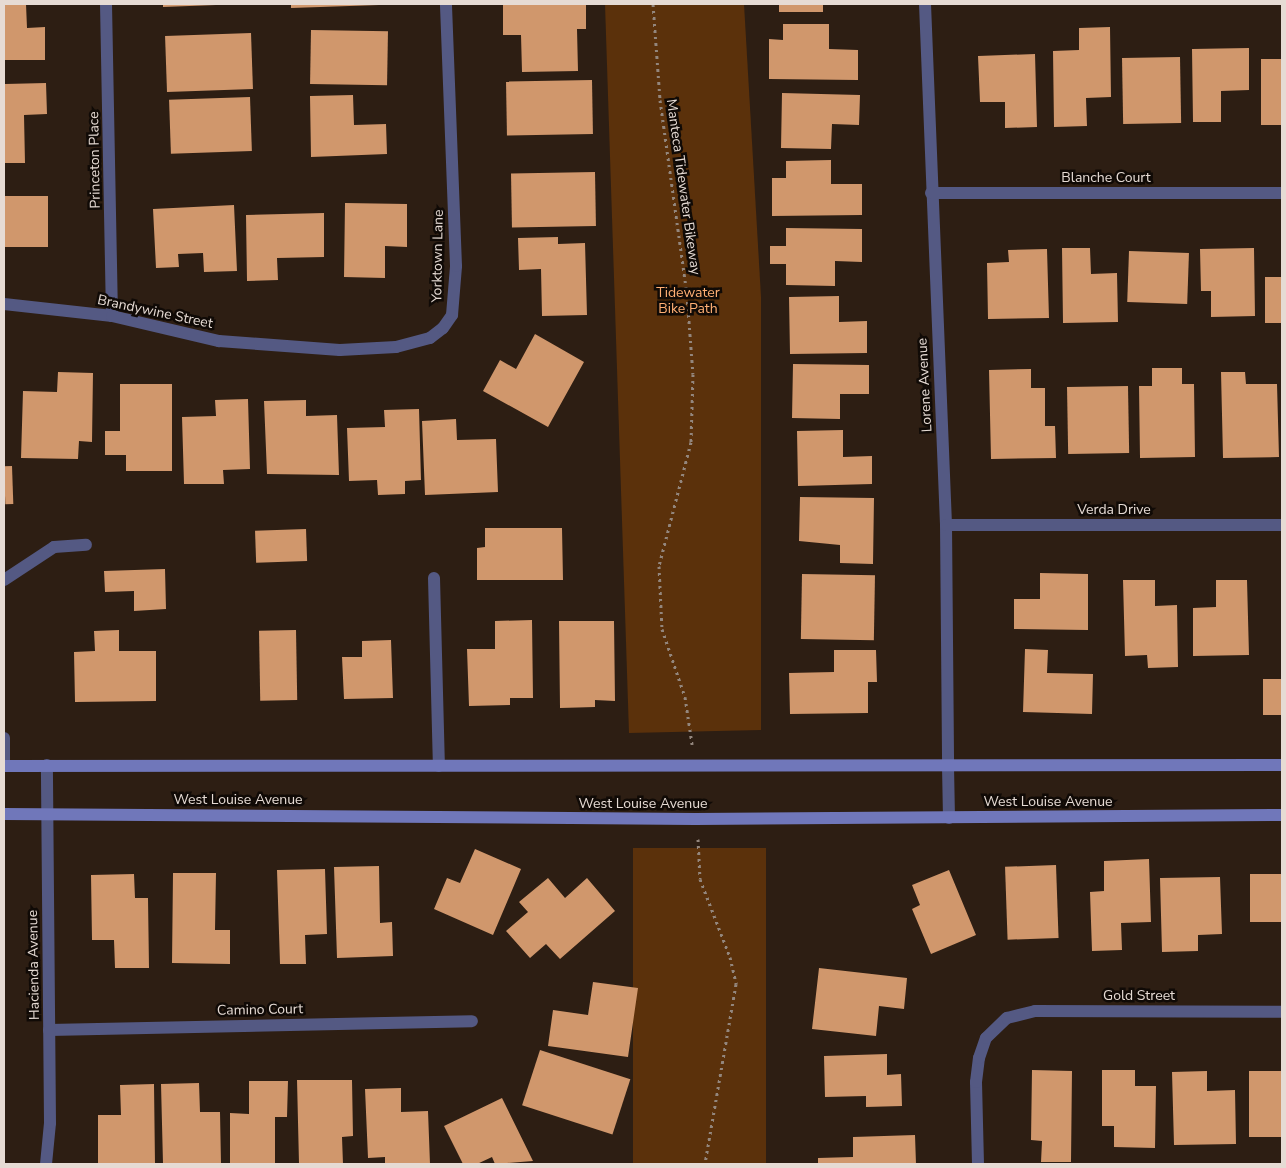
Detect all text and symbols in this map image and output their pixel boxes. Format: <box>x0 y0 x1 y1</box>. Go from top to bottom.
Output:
street label: Manteca Tidewater Bikeway <box>662 98 704 276</box>
street label: Princeton Place <box>86 111 104 209</box>
street label: Blanche Court <box>1061 170 1151 186</box>
street label: Yorktown Lane <box>429 209 447 303</box>
park label: Tidewater Bike Path <box>656 285 720 318</box>
street label: Brandywine Street <box>96 292 214 332</box>
street label: Lorene Avenue <box>914 337 936 433</box>
street label: Verda Drive <box>1077 502 1151 518</box>
street label: West Louise Avenue <box>173 792 303 808</box>
street label: West Louise Avenue <box>983 794 1113 810</box>
street label: West Louise Avenue <box>578 796 708 812</box>
street label: Hacienda Avenue <box>25 910 43 1020</box>
street label: Gold Street <box>1103 988 1175 1004</box>
street label: Camino Court <box>217 1001 303 1019</box>

